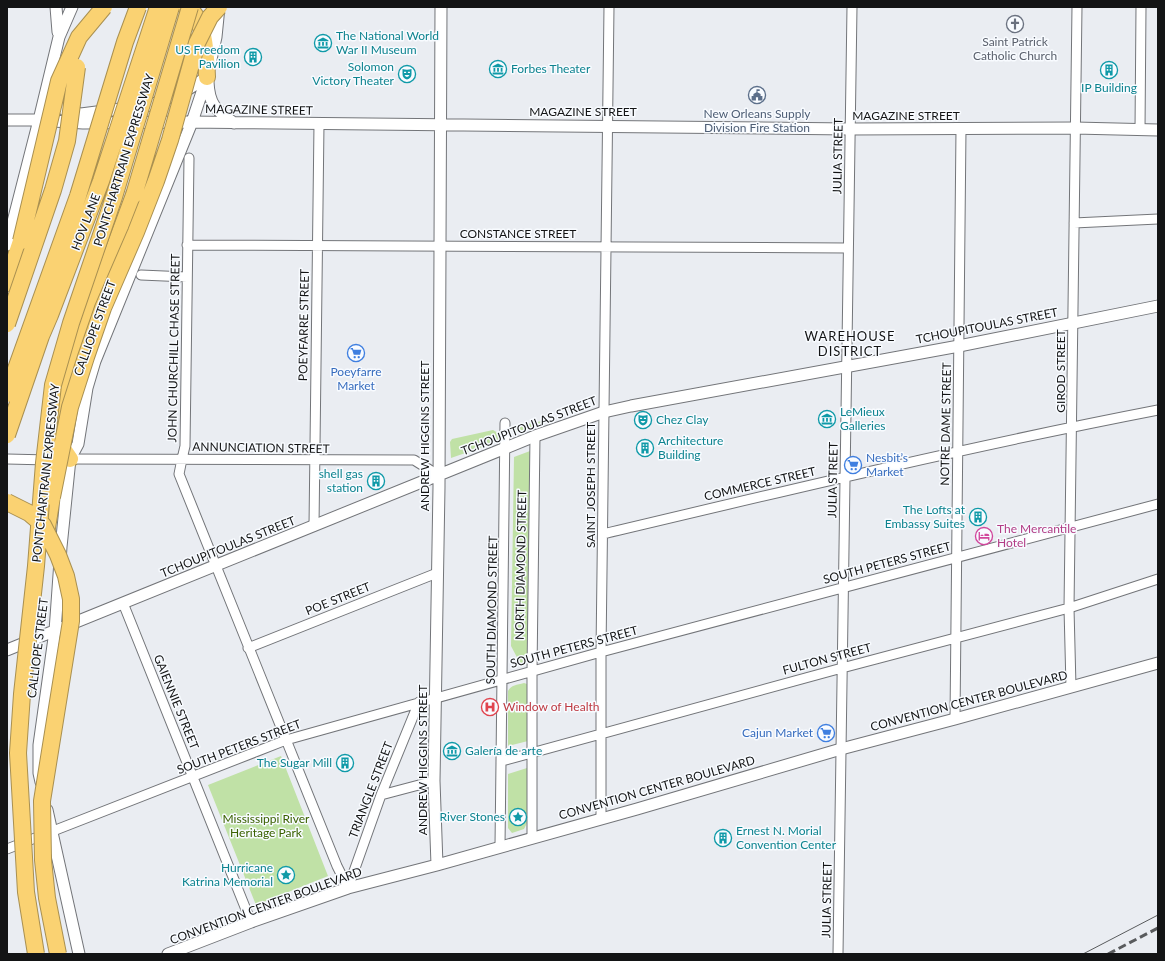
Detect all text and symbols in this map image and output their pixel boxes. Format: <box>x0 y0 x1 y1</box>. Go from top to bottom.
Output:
church icon: Saint Patrick Catholic Church <box>1005 14 1025 34</box>
place label: The National World War II Museum <box>336 28 439 57</box>
museum icon: The National World War II Museum <box>313 33 333 53</box>
place label: Saint Patrick Catholic Church <box>973 34 1057 63</box>
place label: US Freedom Pavilion <box>175 42 240 71</box>
building icon: US Freedom Pavilion <box>243 47 263 67</box>
place label: Solomon Victory Theater <box>312 59 395 88</box>
museum icon: Forbes Theater <box>488 59 508 79</box>
building icon: IP Building <box>1099 60 1119 80</box>
place label: Forbes Theater <box>511 61 591 76</box>
theatre icon: Solomon Victory Theater <box>397 64 417 84</box>
street label: PONTCHARTRAIN EXPRESSWAY <box>90 71 157 248</box>
place label: IP Building <box>1081 80 1137 95</box>
public building icon: New Orleans Supply Division Fire Station <box>747 85 767 105</box>
street label: MAGAZINE STREET <box>205 101 313 118</box>
street label: MAGAZINE STREET <box>529 104 637 119</box>
place label: New Orleans Supply Division Fire Station <box>703 106 811 135</box>
street label: MAGAZINE STREET <box>852 108 960 123</box>
street label: JULIA STREET <box>829 118 846 194</box>
street label: HOV LANE <box>68 191 103 252</box>
street label: CONSTANCE STREET <box>460 226 576 241</box>
street label: JOHN CHURCHILL CHASE STREET <box>164 253 183 443</box>
street label: POEYFARRE STREET <box>295 269 312 381</box>
street label: CALLIOPE STREET <box>70 278 119 378</box>
street label: TCHOUPITOULAS STREET <box>915 304 1059 347</box>
district label: WAREHOUSE DISTRICT <box>805 328 895 359</box>
street label: GIROD STREET <box>1053 329 1068 413</box>
supermarket icon: Poeyfarre Market <box>346 343 366 363</box>
street label: ANDREW HIGGINS STREET <box>417 361 432 511</box>
street label: NOTRE DAME STREET <box>937 362 954 486</box>
place label: Poeyfarre Market <box>330 364 382 393</box>
street label: PONTCHARTRAIN EXPRESSWAY <box>29 382 62 563</box>
street label: TCHOUPITOULAS STREET <box>459 393 599 458</box>
place label: LeMieux Galleries <box>840 404 885 433</box>
museum icon: LeMieux Galleries <box>817 409 837 429</box>
theatre icon: Chez Clay <box>633 410 653 430</box>
place label: Chez Clay <box>656 412 709 427</box>
street label: SAINT JOSEPH STREET <box>583 422 598 548</box>
place label: Architecture Building <box>658 433 723 462</box>
building icon: Architecture Building <box>635 438 655 458</box>
street label: ANNUNCIATION STREET <box>192 439 330 456</box>
street label: JULIA STREET <box>824 442 841 518</box>
place label: Nesbit’s Market <box>866 450 908 479</box>
supermarket icon: Nesbit’s Market <box>843 455 863 475</box>
street label: COMMERCE STREET <box>703 463 817 504</box>
place label: shell gas station <box>319 466 363 495</box>
building icon: shell gas station <box>366 471 386 491</box>
street label: NORTH DIAMOND STREET <box>512 490 529 640</box>
place label: The Lofts at Embassy Suites <box>885 502 966 531</box>
building icon: The Lofts at Embassy Suites <box>968 507 988 527</box>
street label: TCHOUPITOULAS STREET <box>158 513 297 580</box>
place label: The Mercantile Hotel <box>997 521 1076 550</box>
hotel icon: The Mercantile Hotel <box>974 526 994 546</box>
street label: SOUTH DIAMOND STREET <box>483 535 500 685</box>
street label: SOUTH PETERS STREET <box>821 538 952 587</box>
street label: POE STREET <box>303 579 373 618</box>
street label: CALLIOPE STREET <box>24 597 51 699</box>
street label: SOUTH PETERS STREET <box>508 622 639 671</box>
street label: FULTON STREET <box>781 639 873 678</box>
street label: GAIENNIE STREET <box>151 652 202 751</box>
street label: CONVENTION CENTER BOULEVARD <box>869 667 1069 734</box>
street label: ANDREW HIGGINS STREET <box>415 685 430 835</box>
hospital icon: Window of Health <box>480 697 500 717</box>
place label: Window of Health <box>503 699 599 714</box>
street label: SOUTH PETERS STREET <box>175 716 303 777</box>
supermarket icon: Cajun Market <box>816 723 836 743</box>
place label: Cajun Market <box>742 725 814 740</box>
street label: TRIANGLE STREET <box>345 739 396 840</box>
museum icon: Galería de arte <box>442 741 462 761</box>
place label: Galería de arte <box>465 743 542 758</box>
street label: CONVENTION CENTER BOULEVARD <box>557 752 757 823</box>
building icon: The Sugar Mill <box>335 753 355 773</box>
place label: The Sugar Mill <box>257 755 332 770</box>
place icon: River Stones <box>508 807 528 827</box>
place label: River Stones <box>440 809 505 824</box>
park label: Mississippi River Heritage Park <box>223 811 310 840</box>
place label: Ernest N. Morial Convention Center <box>736 823 837 852</box>
building icon: Ernest N. Morial Convention Center <box>713 828 733 848</box>
place label: Hurricane Katrina Memorial <box>182 860 273 889</box>
street label: JULIA STREET <box>818 862 835 938</box>
street label: CONVENTION CENTER BOULEVARD <box>168 864 364 947</box>
place icon: Hurricane Katrina Memorial <box>276 865 296 885</box>

